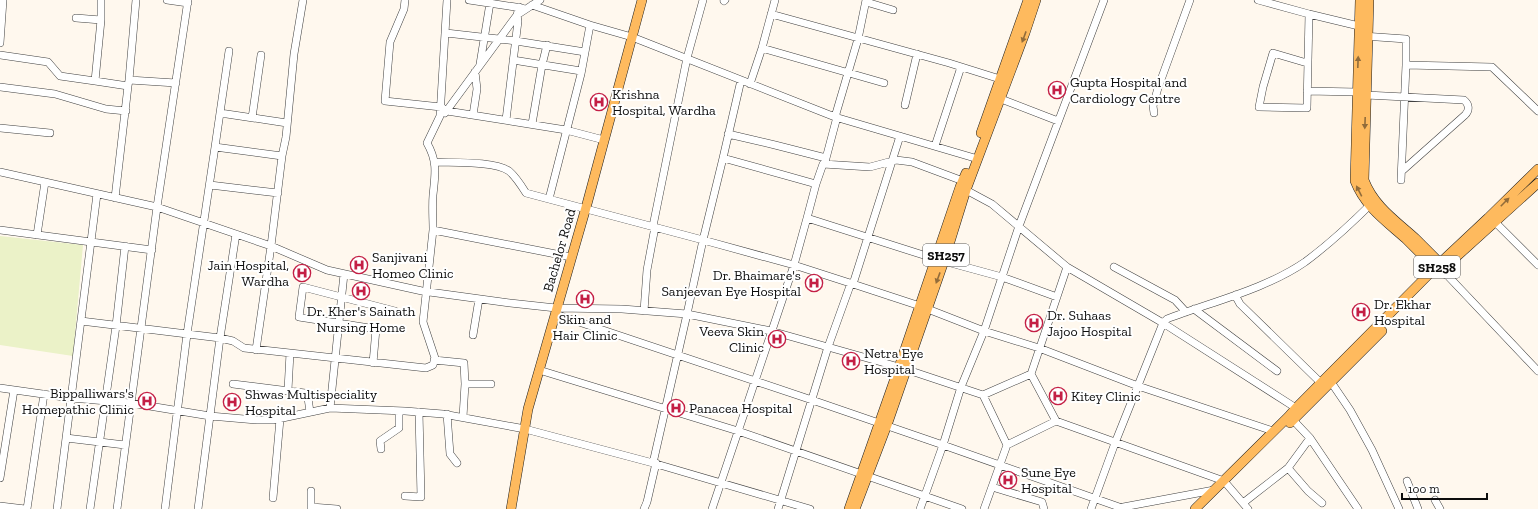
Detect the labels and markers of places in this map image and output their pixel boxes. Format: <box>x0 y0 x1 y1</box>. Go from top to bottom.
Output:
place label: Gupta Hospital and Cardiology Centre <box>1070 74 1187 107</box>
hospital icon: Gupta Hospital and Cardiology Centre <box>1047 80 1067 100</box>
place label: Krishna Hospital, Wardha <box>612 86 716 119</box>
hospital icon: Krishna Hospital, Wardha <box>589 92 609 112</box>
place label: Sanjivani Homeo Clinic <box>372 249 454 282</box>
hospital icon: Sanjivani Homeo Clinic <box>349 255 369 275</box>
place label: Jain Hospital, Wardha <box>207 257 289 290</box>
hospital icon: Jain Hospital, Wardha <box>292 263 312 283</box>
place label: Dr. Bhaimare's Sanjeevan Eye Hospital <box>661 267 801 300</box>
hospital icon: Dr. Bhaimare's Sanjeevan Eye Hospital <box>804 273 824 293</box>
hospital icon: Dr. Kher's Sainath Nursing Home <box>351 281 371 301</box>
hospital icon: Skin and Hair Clinic <box>575 289 595 309</box>
place label: Dr. Ekhar Hospital <box>1374 296 1432 329</box>
hospital icon: Dr. Ekhar Hospital <box>1351 302 1371 322</box>
place label: Dr. Kher's Sainath Nursing Home <box>307 303 415 336</box>
place label: Dr. Suhaas Jajoo Hospital <box>1047 307 1132 340</box>
place label: Skin and Hair Clinic <box>552 311 618 344</box>
hospital icon: Dr. Suhaas Jajoo Hospital <box>1024 313 1044 333</box>
place label: Veeva Skin Clinic <box>698 323 764 356</box>
hospital icon: Veeva Skin Clinic <box>767 329 787 349</box>
place label: Netra Eye Hospital <box>864 345 924 378</box>
hospital icon: Netra Eye Hospital <box>841 351 861 371</box>
place label: Bippalliwars's Homepathic Clinic <box>22 385 134 418</box>
place label: Shwas Multispeciality Hospital <box>245 386 378 419</box>
hospital icon: Kitey Clinic <box>1048 386 1068 406</box>
place label: Kitey Clinic <box>1071 388 1141 405</box>
hospital icon: Bippalliwars's Homepathic Clinic <box>137 391 157 411</box>
hospital icon: Shwas Multispeciality Hospital <box>222 392 242 412</box>
hospital icon: Panacea Hospital <box>666 398 686 418</box>
place label: Panacea Hospital <box>689 400 793 417</box>
place label: Sune Eye Hospital <box>1021 464 1076 497</box>
hospital icon: Sune Eye Hospital <box>998 470 1018 490</box>

